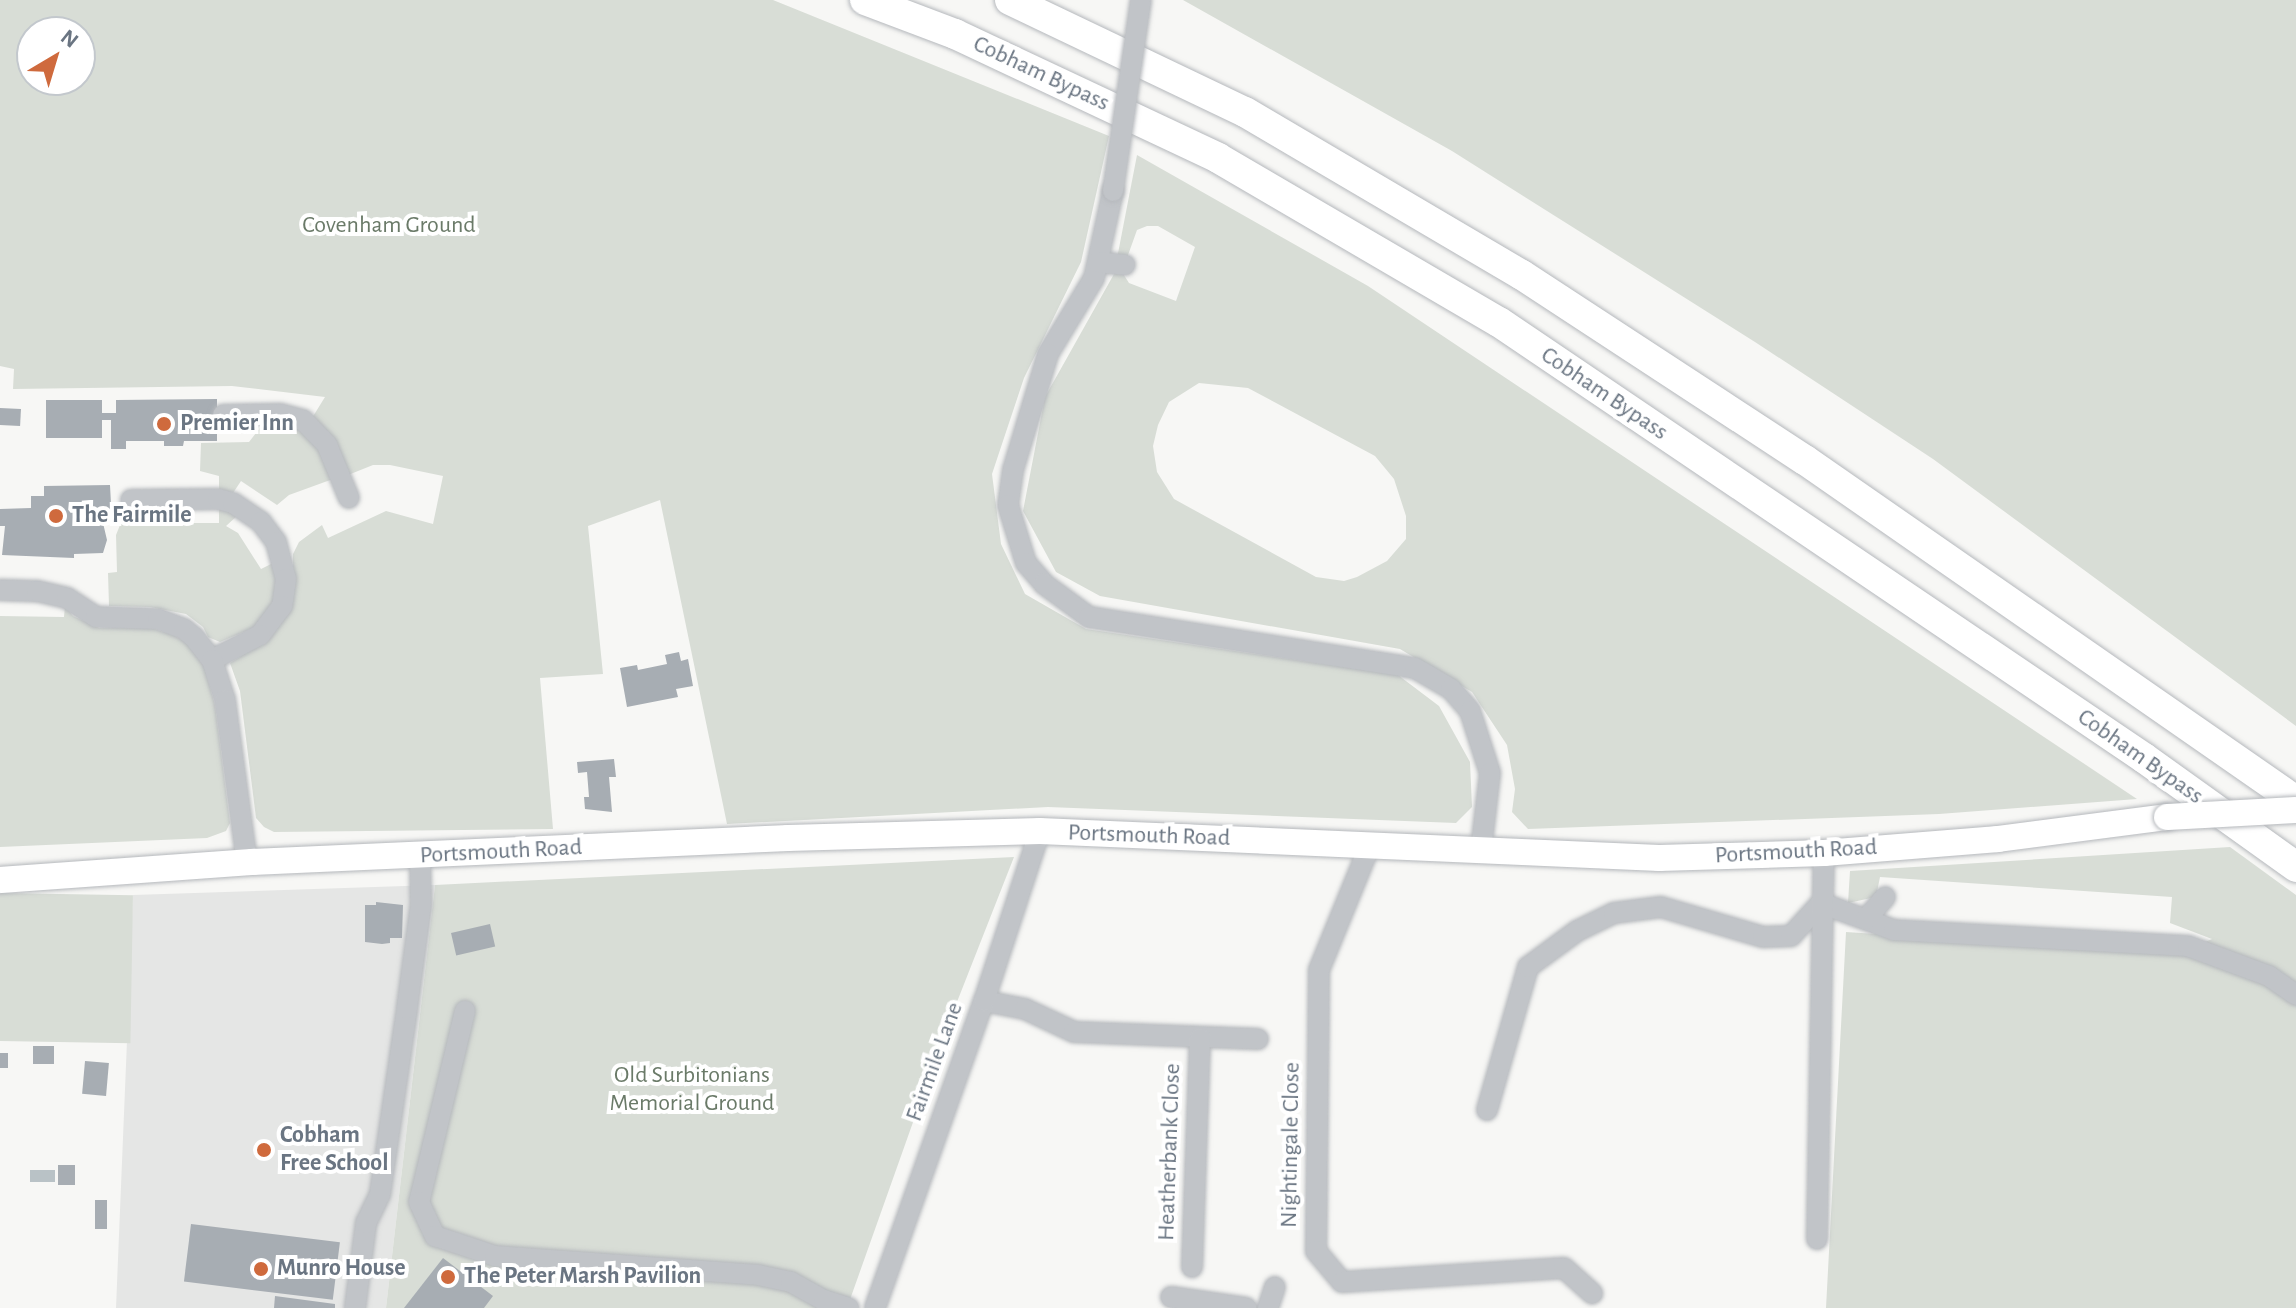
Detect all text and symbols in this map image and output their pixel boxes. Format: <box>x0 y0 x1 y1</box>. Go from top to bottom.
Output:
north arrow <box>16 16 96 96</box>
text: N <box>57 25 82 52</box>
street label: Cobham Bypass <box>968 30 1114 118</box>
park label: Covenham Ground <box>302 212 476 240</box>
street label: Cobham Bypass <box>1535 341 1673 447</box>
place label: Premier Inn <box>180 410 294 438</box>
marker: Premier Inn <box>155 415 173 433</box>
place label: The Fairmile <box>72 502 192 530</box>
marker: The Fairmile <box>47 507 65 525</box>
street label: Cobham Bypass <box>2072 703 2208 811</box>
street label: Portsmouth Road <box>1067 819 1231 853</box>
street label: Portsmouth Road <box>419 833 583 871</box>
street label: Portsmouth Road <box>1714 833 1878 871</box>
street label: Fairmile Lane <box>900 999 970 1125</box>
park label: Old Surbitonians Memorial Ground <box>609 1062 775 1118</box>
street label: Nightingale Close <box>1275 1062 1307 1228</box>
street label: Heatherbank Close <box>1153 1063 1187 1241</box>
place label: Cobham Free School <box>280 1122 389 1178</box>
marker: Cobham Free School <box>255 1141 273 1159</box>
place label: Munro House <box>277 1255 406 1283</box>
marker: Munro House <box>252 1260 270 1278</box>
place label: The Peter Marsh Pavilion <box>464 1263 701 1291</box>
marker: The Peter Marsh Pavilion <box>439 1268 457 1286</box>

